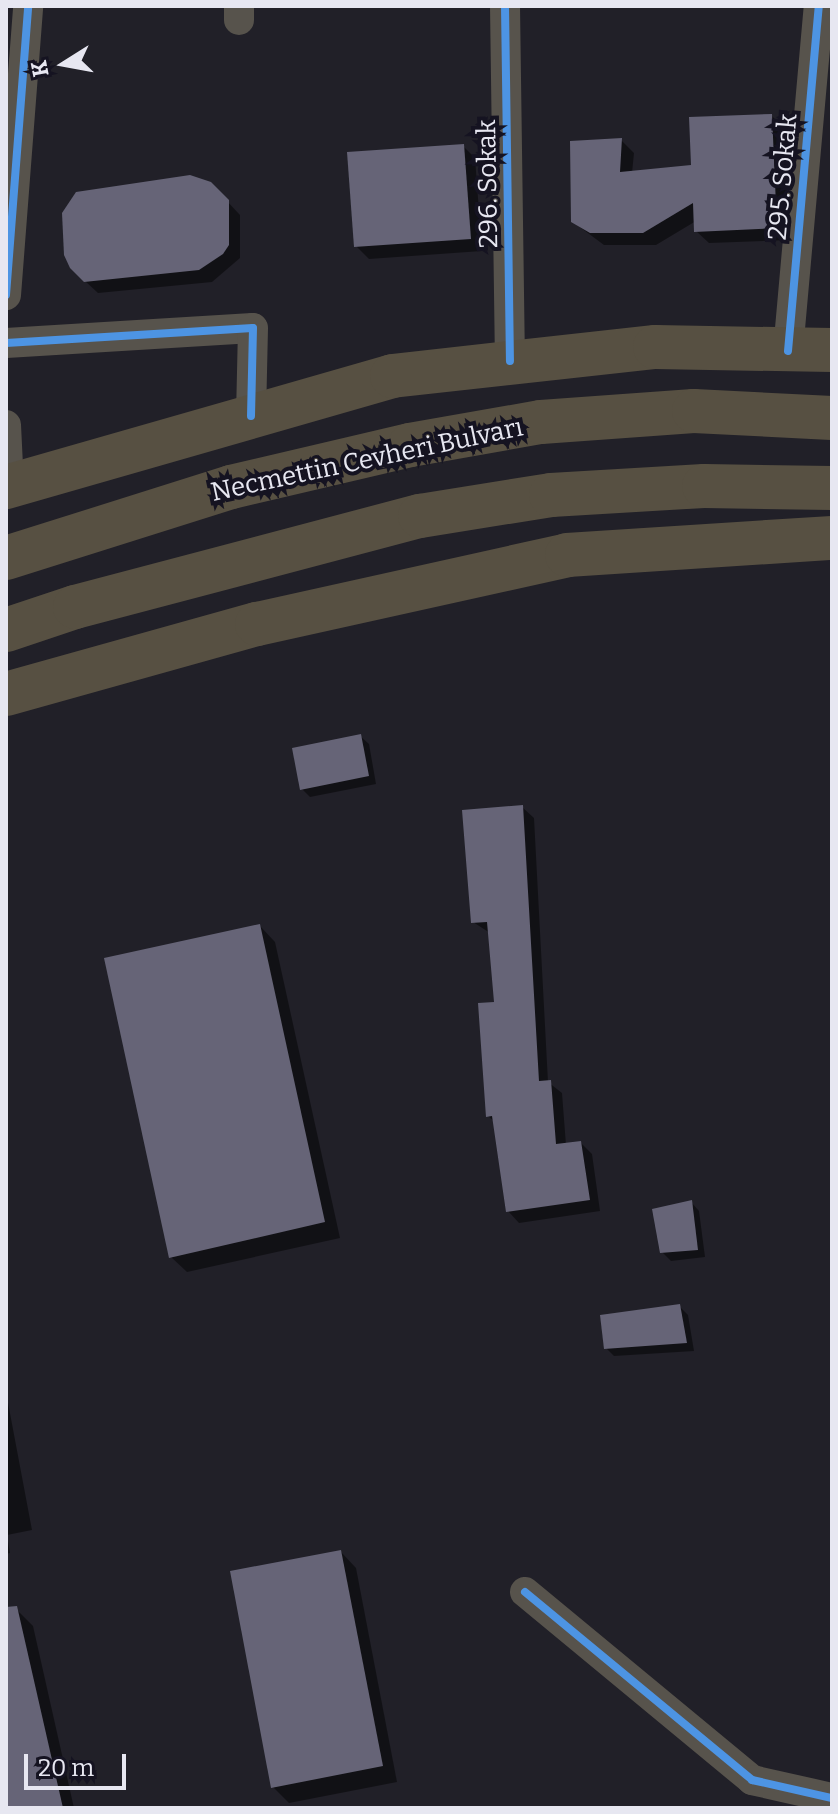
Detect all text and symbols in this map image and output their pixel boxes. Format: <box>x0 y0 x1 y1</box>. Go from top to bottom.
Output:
north arrow <box>24 24 104 104</box>
text: K <box>25 58 55 79</box>
street label: 295. Sokak <box>762 113 804 241</box>
street label: 296. Sokak <box>471 119 505 249</box>
street label: Necmettin Cevheri Bulvarı <box>208 412 526 508</box>
scale bar <box>28 1738 130 1788</box>
text: 20 m <box>38 1754 94 1782</box>

